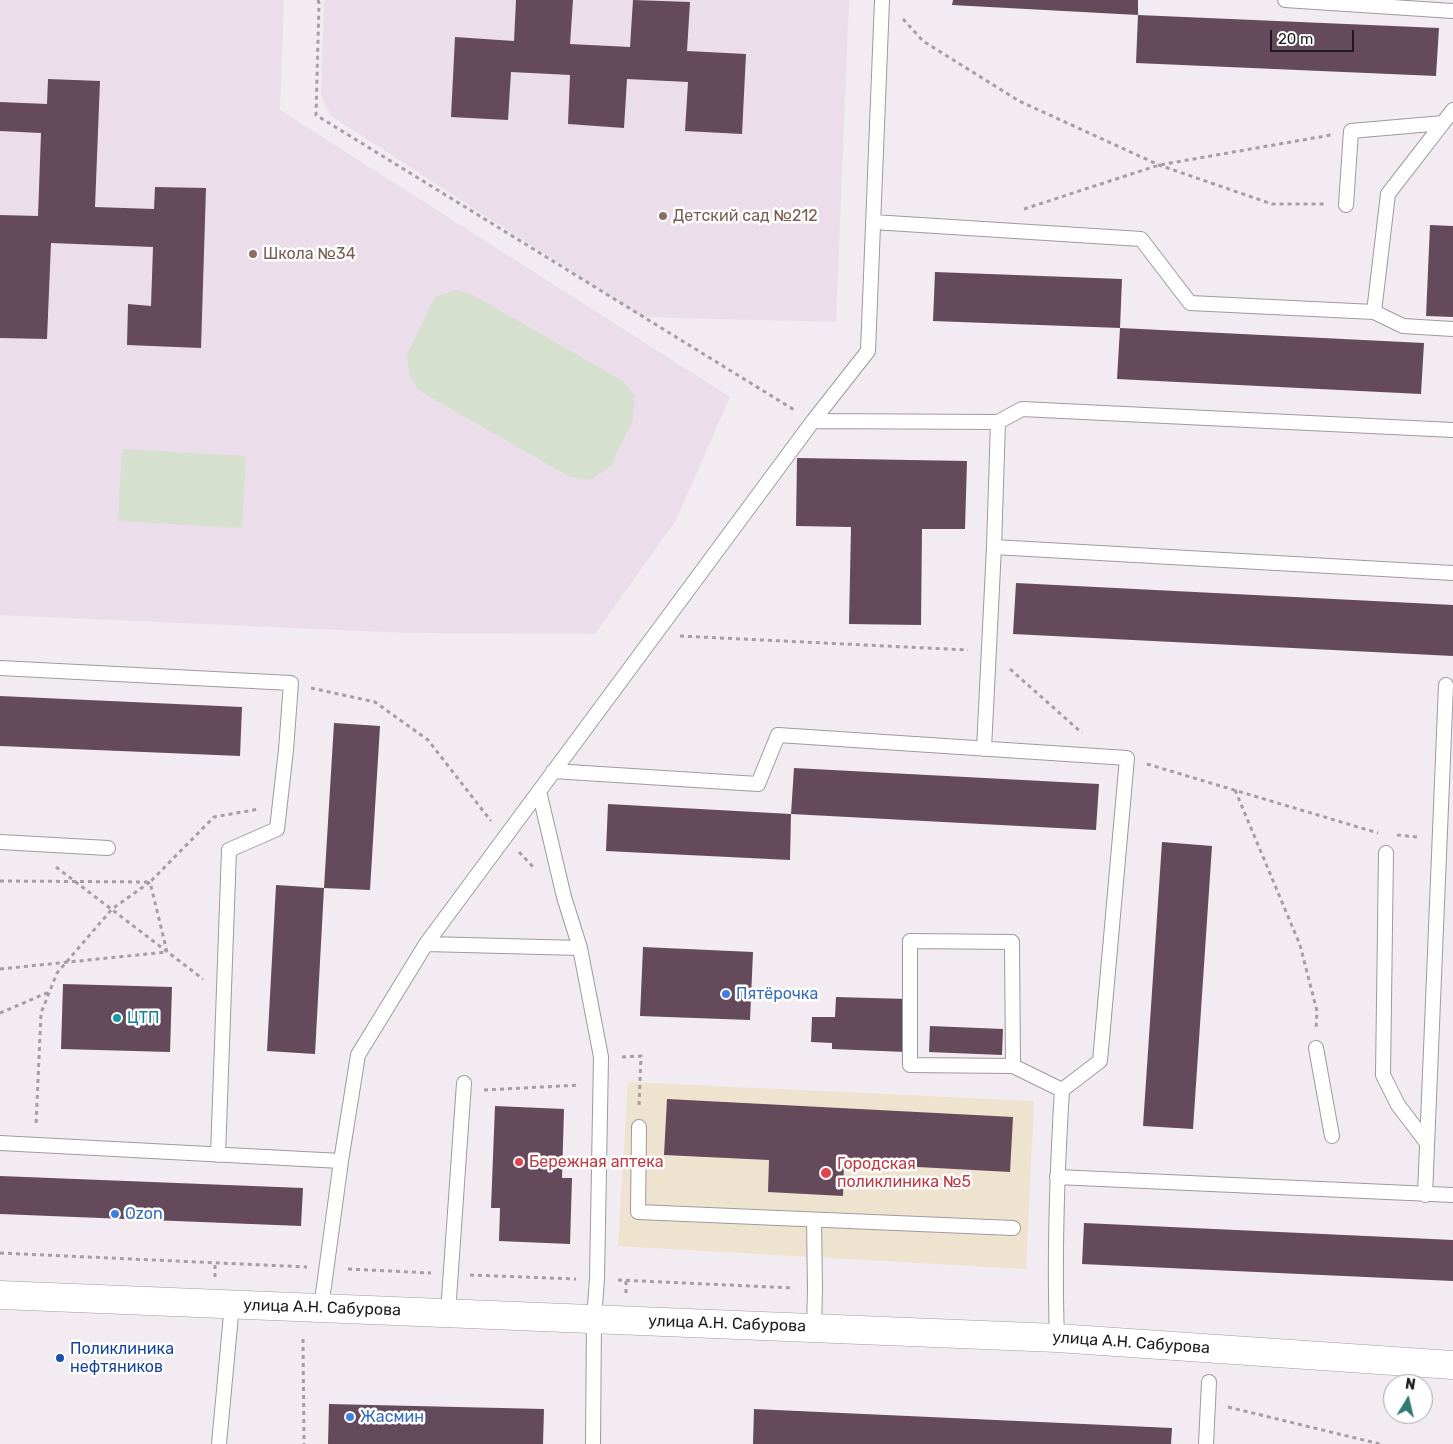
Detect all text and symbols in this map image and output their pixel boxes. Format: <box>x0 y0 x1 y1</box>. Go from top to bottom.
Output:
scale bar <box>1273 20 1357 52</box>
text: 20 m <box>1278 30 1313 48</box>
place label: Детский сад №212 <box>673 206 818 226</box>
marker: Детский сад №212 <box>657 210 669 222</box>
place label: Школа №34 <box>263 244 356 264</box>
marker: Школа №34 <box>247 248 259 260</box>
place label: Пятёрочка <box>736 984 818 1004</box>
marker: Пятёрочка <box>720 988 732 1000</box>
place label: ЦТП <box>127 1008 159 1028</box>
marker: ЦТП <box>111 1012 123 1024</box>
place label: Бережная аптека <box>529 1152 664 1172</box>
place label: Городская поликлиника №5 <box>837 1154 971 1192</box>
marker: Бережная аптека <box>513 1156 525 1168</box>
marker: Городская поликлиника №5 <box>819 1166 833 1180</box>
place label: Ozon <box>125 1204 163 1224</box>
marker: Ozon <box>109 1208 121 1220</box>
street label: улица А.Н. Сабурова <box>243 1296 401 1320</box>
street label: улица А.Н. Сабурова <box>648 1312 806 1336</box>
street label: улица А.Н. Сабурова <box>1052 1328 1210 1358</box>
place label: Поликлиника нефтяников <box>70 1339 174 1377</box>
marker: Поликлиника нефтяников <box>54 1352 66 1364</box>
north arrow <box>1383 1374 1433 1424</box>
text: N <box>1404 1375 1417 1394</box>
place label: Жасмин <box>360 1407 424 1427</box>
marker: Жасмин <box>344 1411 356 1423</box>

